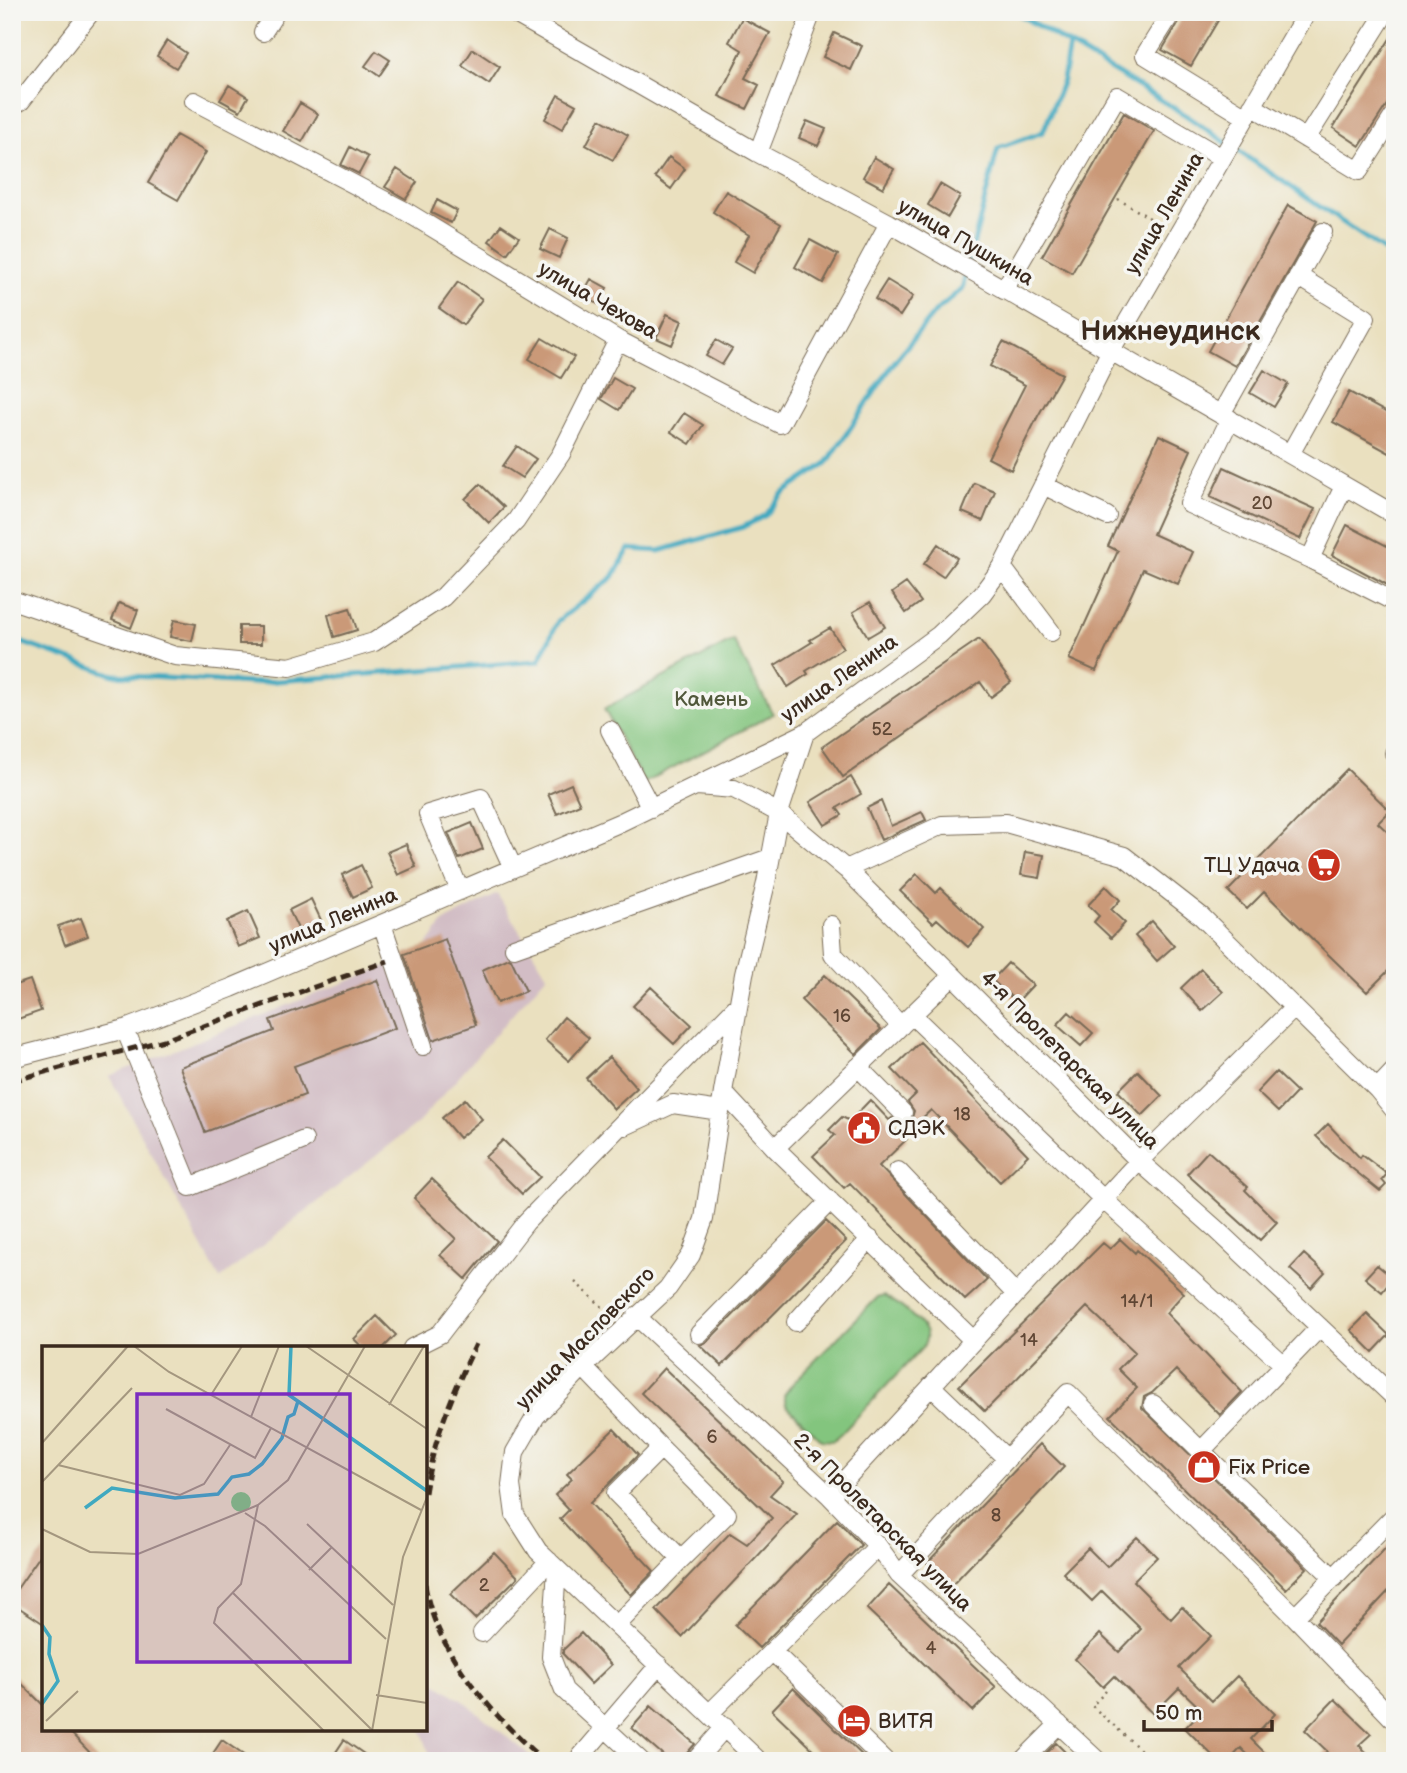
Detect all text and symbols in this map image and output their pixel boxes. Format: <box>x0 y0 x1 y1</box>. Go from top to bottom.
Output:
street label: улица Ленина <box>1119 147 1210 279</box>
street label: улица Пушкина <box>893 193 1039 292</box>
street label: улица Чехова <box>534 256 662 345</box>
district label: Нижнеудинск <box>1080 315 1261 348</box>
house number: 20 <box>1251 493 1273 514</box>
street label: улица Ленина <box>776 629 903 728</box>
park label: Камень <box>674 687 748 712</box>
house number: 52 <box>872 719 893 740</box>
supermarket icon: ТЦ Удача <box>1305 846 1343 884</box>
place label: ТЦ Удача <box>1204 853 1301 878</box>
street label: улица Ленина <box>265 882 402 959</box>
street label: 4-я Пролетарская улица <box>975 966 1165 1155</box>
house number: 16 <box>833 1006 851 1027</box>
house number: 18 <box>953 1104 971 1125</box>
public building icon: СДЭК <box>845 1109 883 1147</box>
place label: СДЭК <box>888 1116 945 1141</box>
street label: улица Масловского <box>511 1262 660 1415</box>
house number: 14/1 <box>1120 1291 1154 1312</box>
house number: 14 <box>1020 1330 1038 1351</box>
inset map <box>42 1346 427 1731</box>
house number: 6 <box>707 1427 718 1448</box>
street label: 2-я Пролетарская улица <box>788 1428 977 1617</box>
shop icon: Fix Price <box>1185 1448 1223 1486</box>
place label: Fix Price <box>1228 1455 1310 1480</box>
house number: 8 <box>991 1505 1001 1526</box>
house number: 2 <box>479 1575 490 1596</box>
house number: 4 <box>926 1638 937 1659</box>
scale bar <box>1144 1689 1272 1733</box>
text: 50 m <box>1155 1701 1202 1726</box>
hotel icon: ВИТЯ <box>835 1702 873 1740</box>
place label: ВИТЯ <box>878 1709 934 1734</box>

